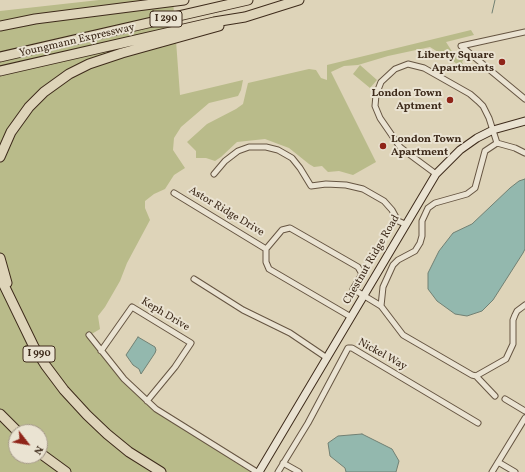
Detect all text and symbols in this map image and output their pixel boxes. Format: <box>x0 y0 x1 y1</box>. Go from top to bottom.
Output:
road number: I 290 <box>150 11 182 27</box>
street label: Youngmann Expressway <box>18 21 136 61</box>
place label: Liberty Square Apartments <box>417 49 494 75</box>
marker: Liberty Square Apartments <box>497 57 507 67</box>
place label: London Town Aptment <box>371 87 442 113</box>
marker: London Town Aptment <box>445 95 455 105</box>
place label: London Town Apartment <box>391 133 462 159</box>
marker: London Town Apartment <box>378 141 388 151</box>
street label: Astor Ridge Drive <box>186 184 266 240</box>
street label: Chestnut Ridge Road <box>341 213 403 307</box>
street label: Keph Drive <box>138 295 192 335</box>
street label: Nickel Way <box>355 336 409 374</box>
road number: I 990 <box>23 346 55 362</box>
north arrow <box>8 424 48 464</box>
text: N <box>29 443 46 457</box>

